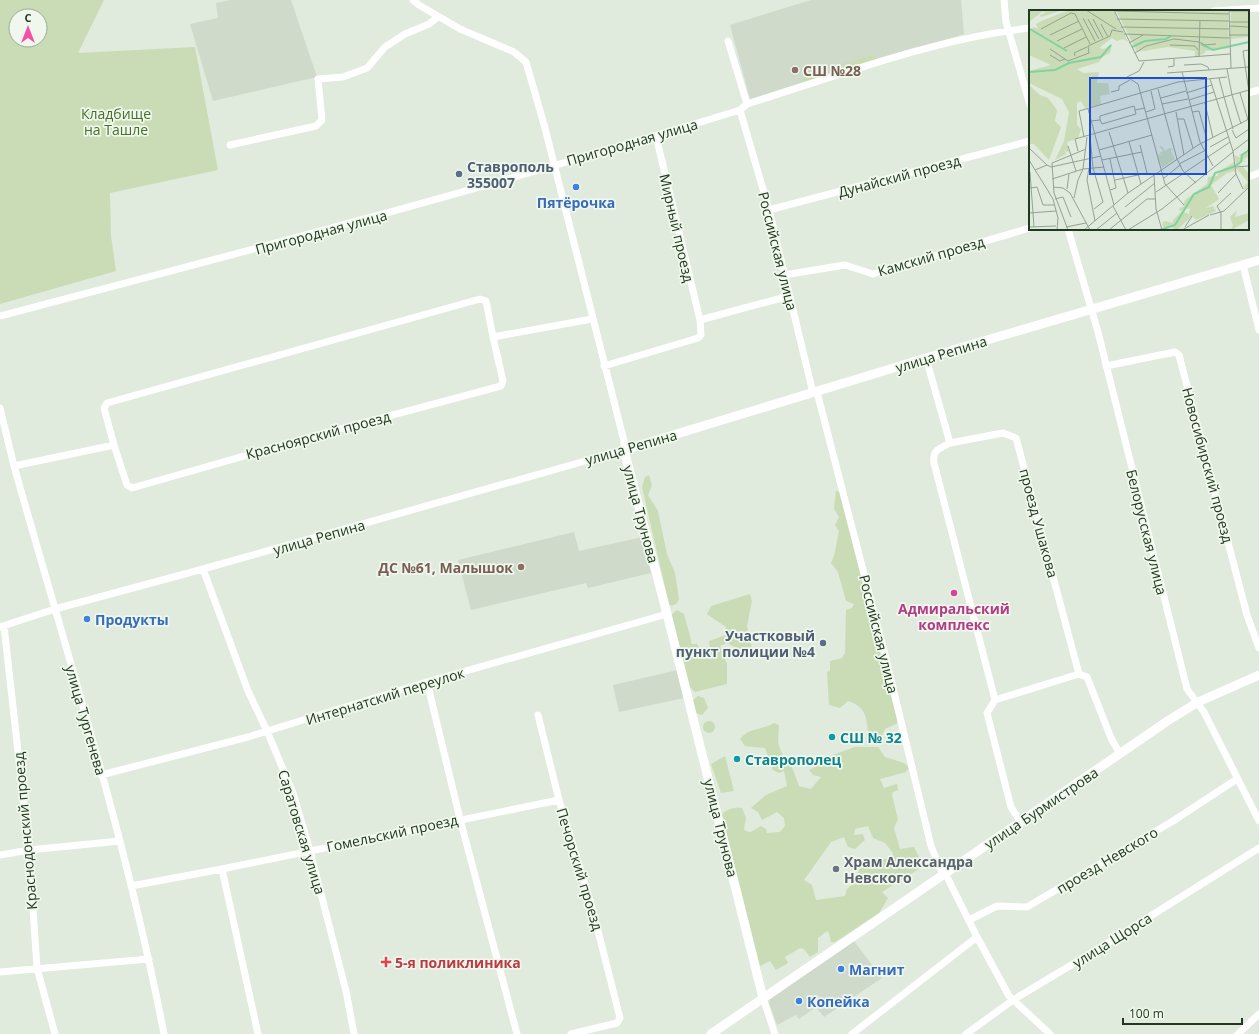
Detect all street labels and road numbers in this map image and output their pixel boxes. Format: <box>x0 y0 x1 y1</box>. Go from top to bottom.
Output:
street label: Пригородная улица <box>564 114 700 170</box>
street label: Дунайский проезд <box>836 151 962 201</box>
street label: Мирный проезд <box>655 172 699 284</box>
street label: Российская улица <box>754 190 802 312</box>
street label: Пригородная улица <box>253 205 389 259</box>
street label: Камский проезд <box>875 232 987 280</box>
street label: улица Репина <box>893 331 989 377</box>
street label: Новосибирский проезд <box>1178 385 1238 545</box>
street label: Красноярский проезд <box>244 407 392 463</box>
street label: улица Репина <box>583 425 679 469</box>
street label: улица Трунова <box>619 463 663 565</box>
street label: проезд Ушакова <box>1015 466 1063 580</box>
street label: Белорусская улица <box>1122 467 1172 597</box>
street label: улица Репина <box>271 515 367 559</box>
street label: Российская улица <box>855 573 903 695</box>
street label: улица Тургенева <box>61 663 111 777</box>
street label: Интернатский переулок <box>303 663 467 729</box>
street label: Краснодонский проезд <box>9 752 41 910</box>
street label: улица Бурмистрова <box>980 763 1102 853</box>
street label: Саратовская улица <box>274 767 330 897</box>
street label: улица Трунова <box>700 777 742 879</box>
street label: Печорский проезд <box>552 805 608 933</box>
street label: Гомельский проезд <box>325 810 459 856</box>
street label: проезд Невского <box>1053 822 1161 898</box>
street label: улица Щорса <box>1069 908 1155 972</box>

